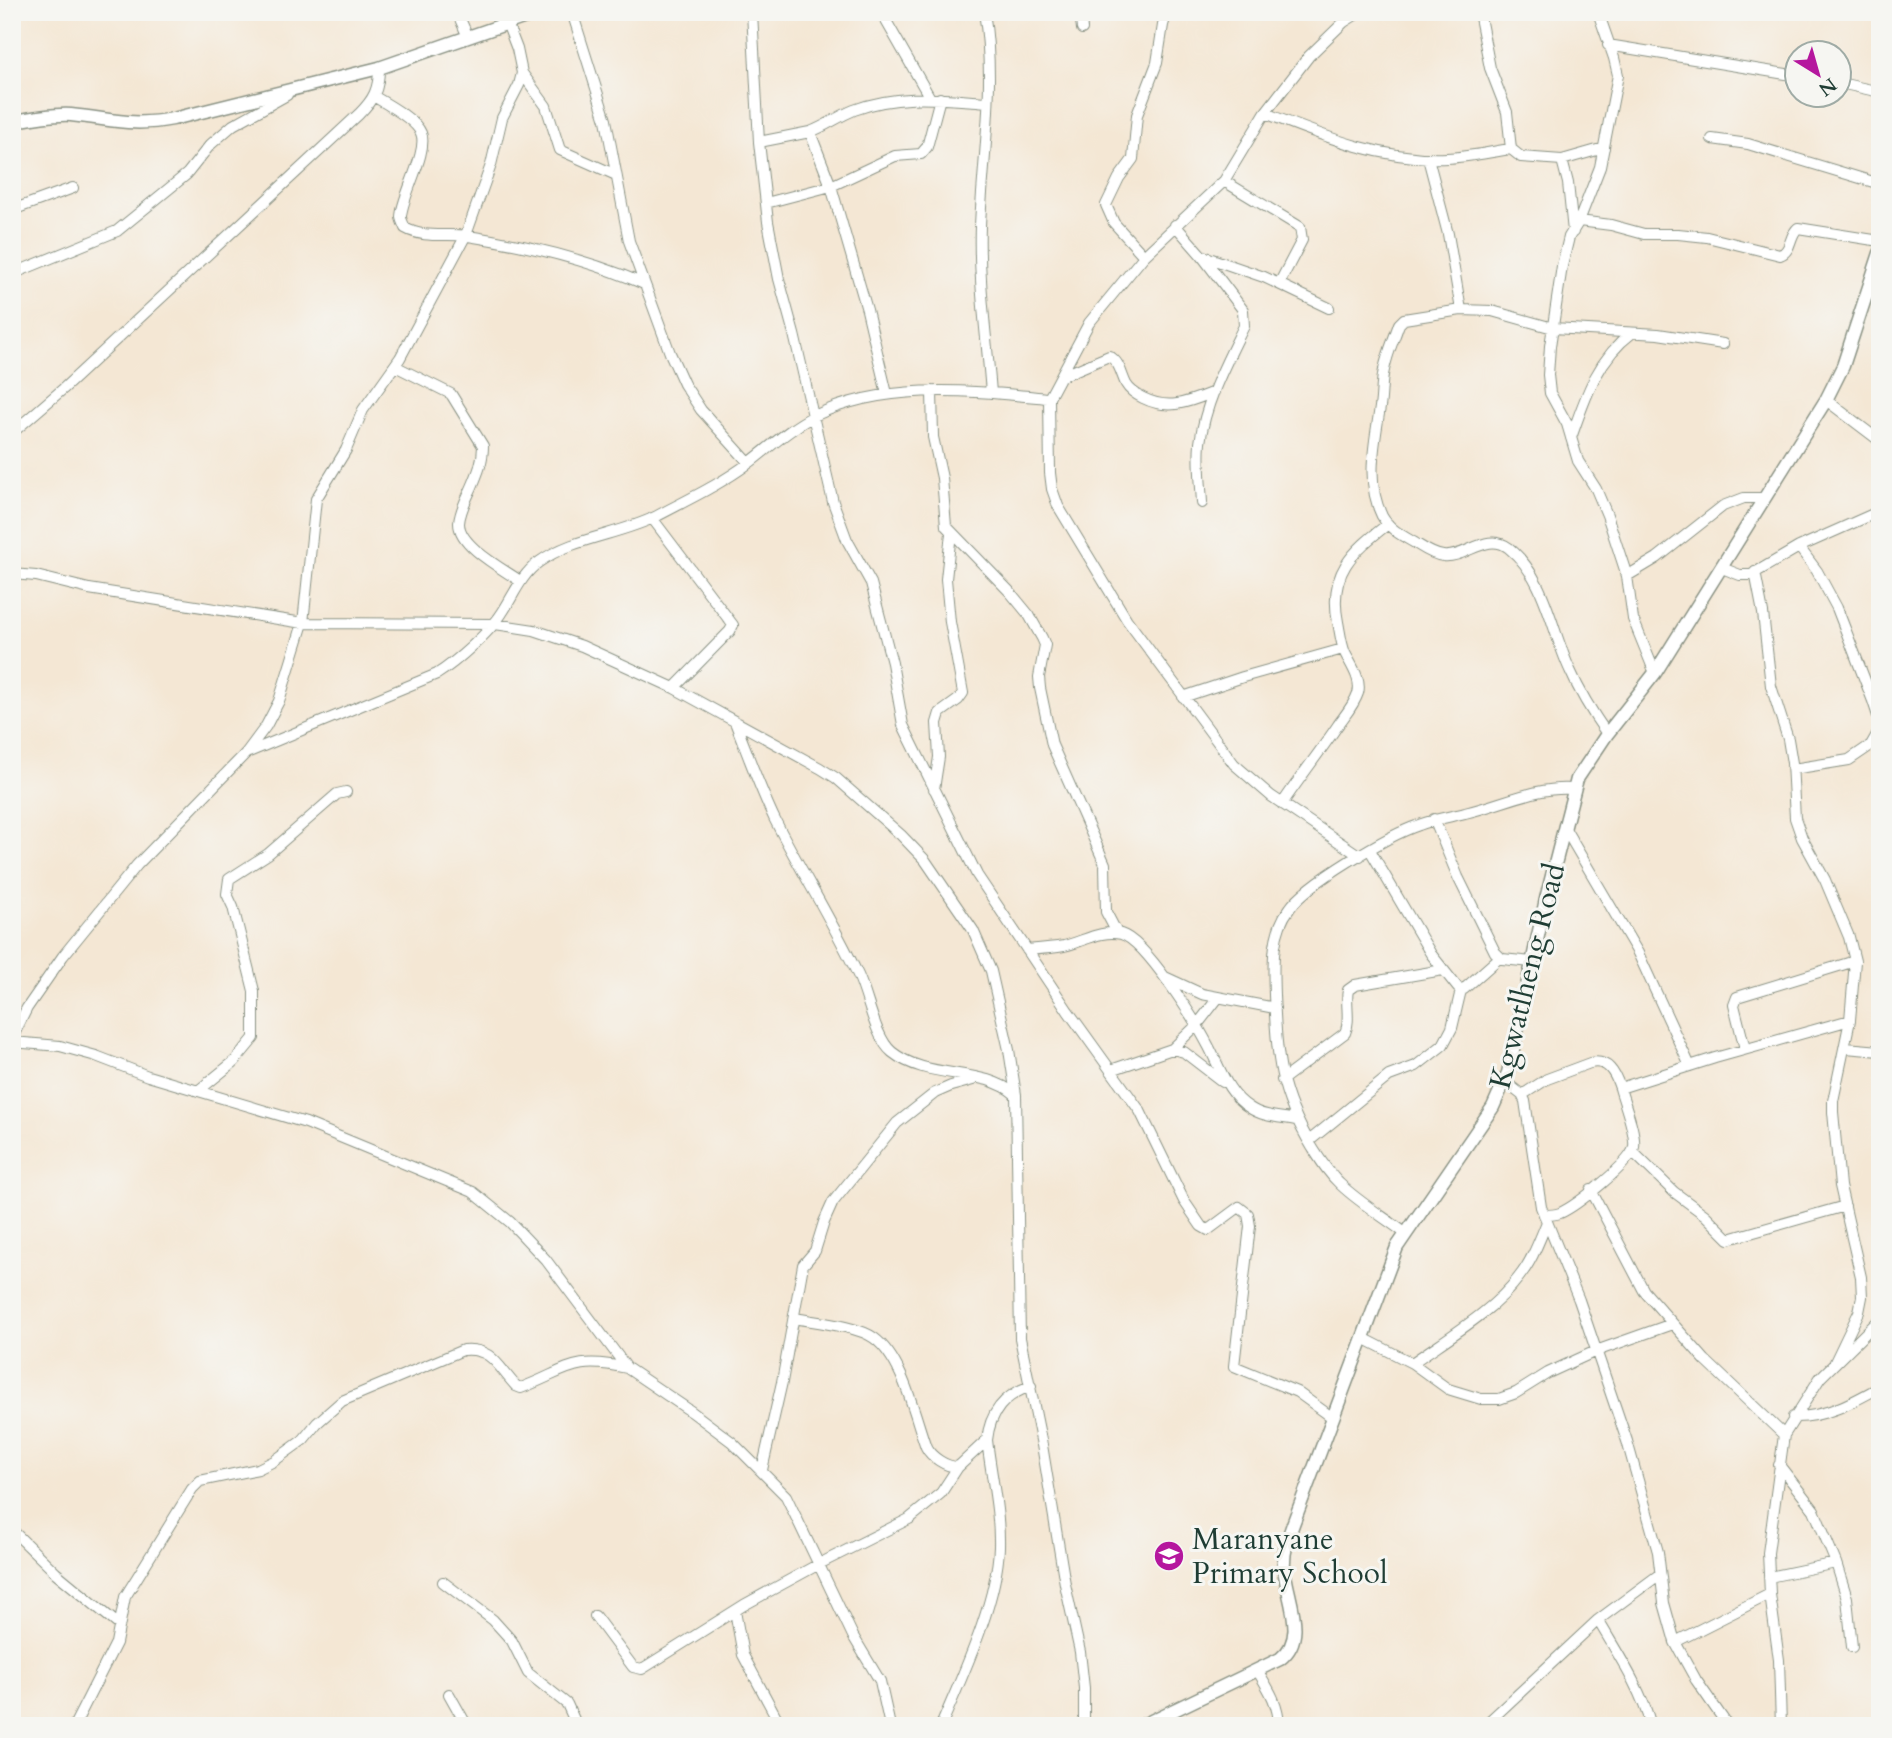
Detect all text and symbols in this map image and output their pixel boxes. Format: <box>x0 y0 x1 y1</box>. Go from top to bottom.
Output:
north arrow <box>1784 38 1854 108</box>
text: N <box>1813 71 1842 102</box>
street label: Kgwatlheng Road <box>1480 859 1575 1093</box>
place label: Maranyane Primary School <box>1192 1519 1388 1594</box>
school or university icon: Maranyane Primary School <box>1152 1539 1186 1573</box>

